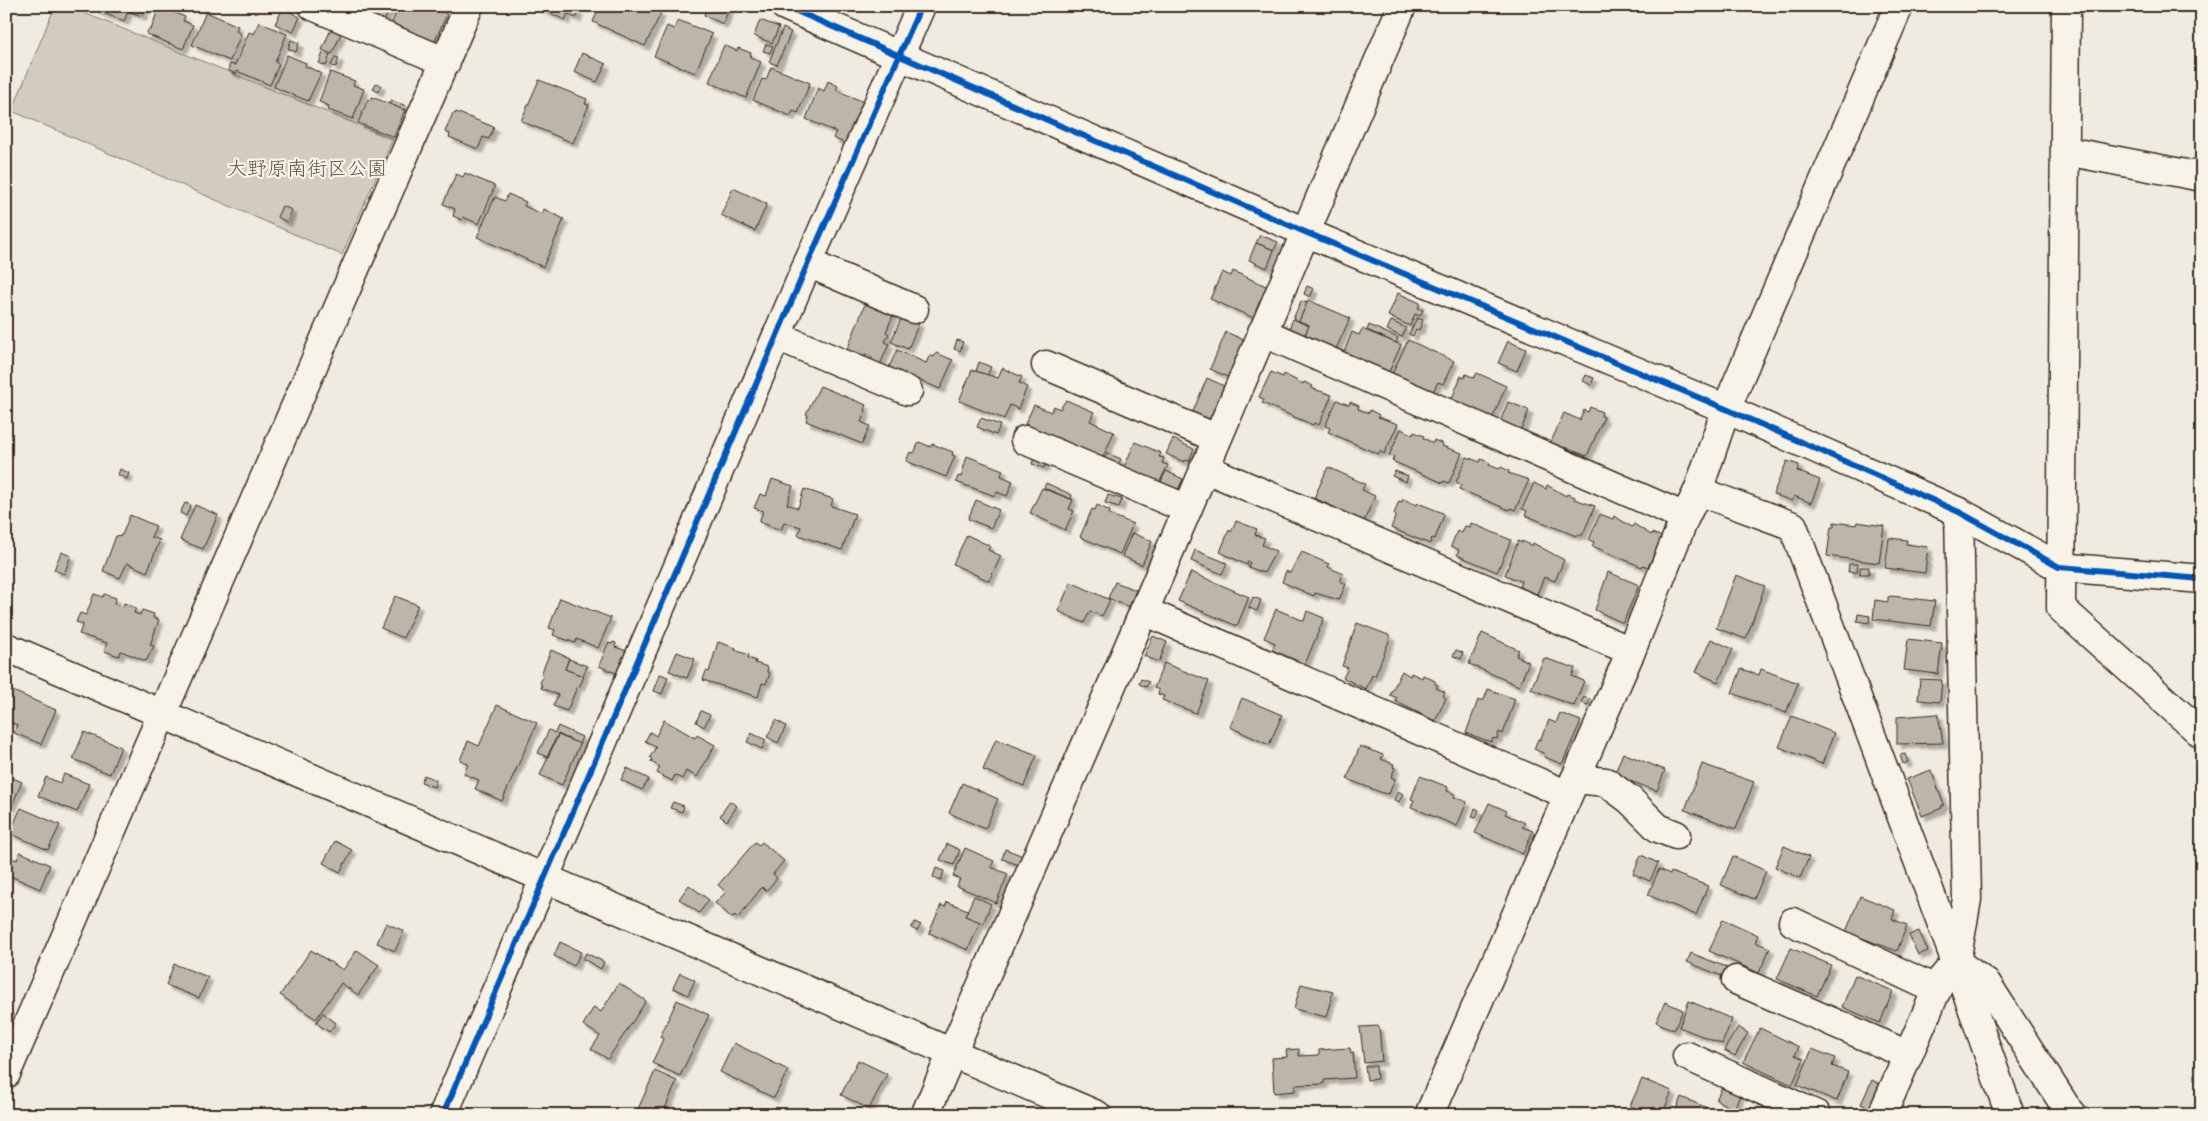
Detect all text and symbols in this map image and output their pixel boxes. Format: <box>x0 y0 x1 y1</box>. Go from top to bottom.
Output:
park label: 大野原南街区公園 <box>227 157 387 185</box>

